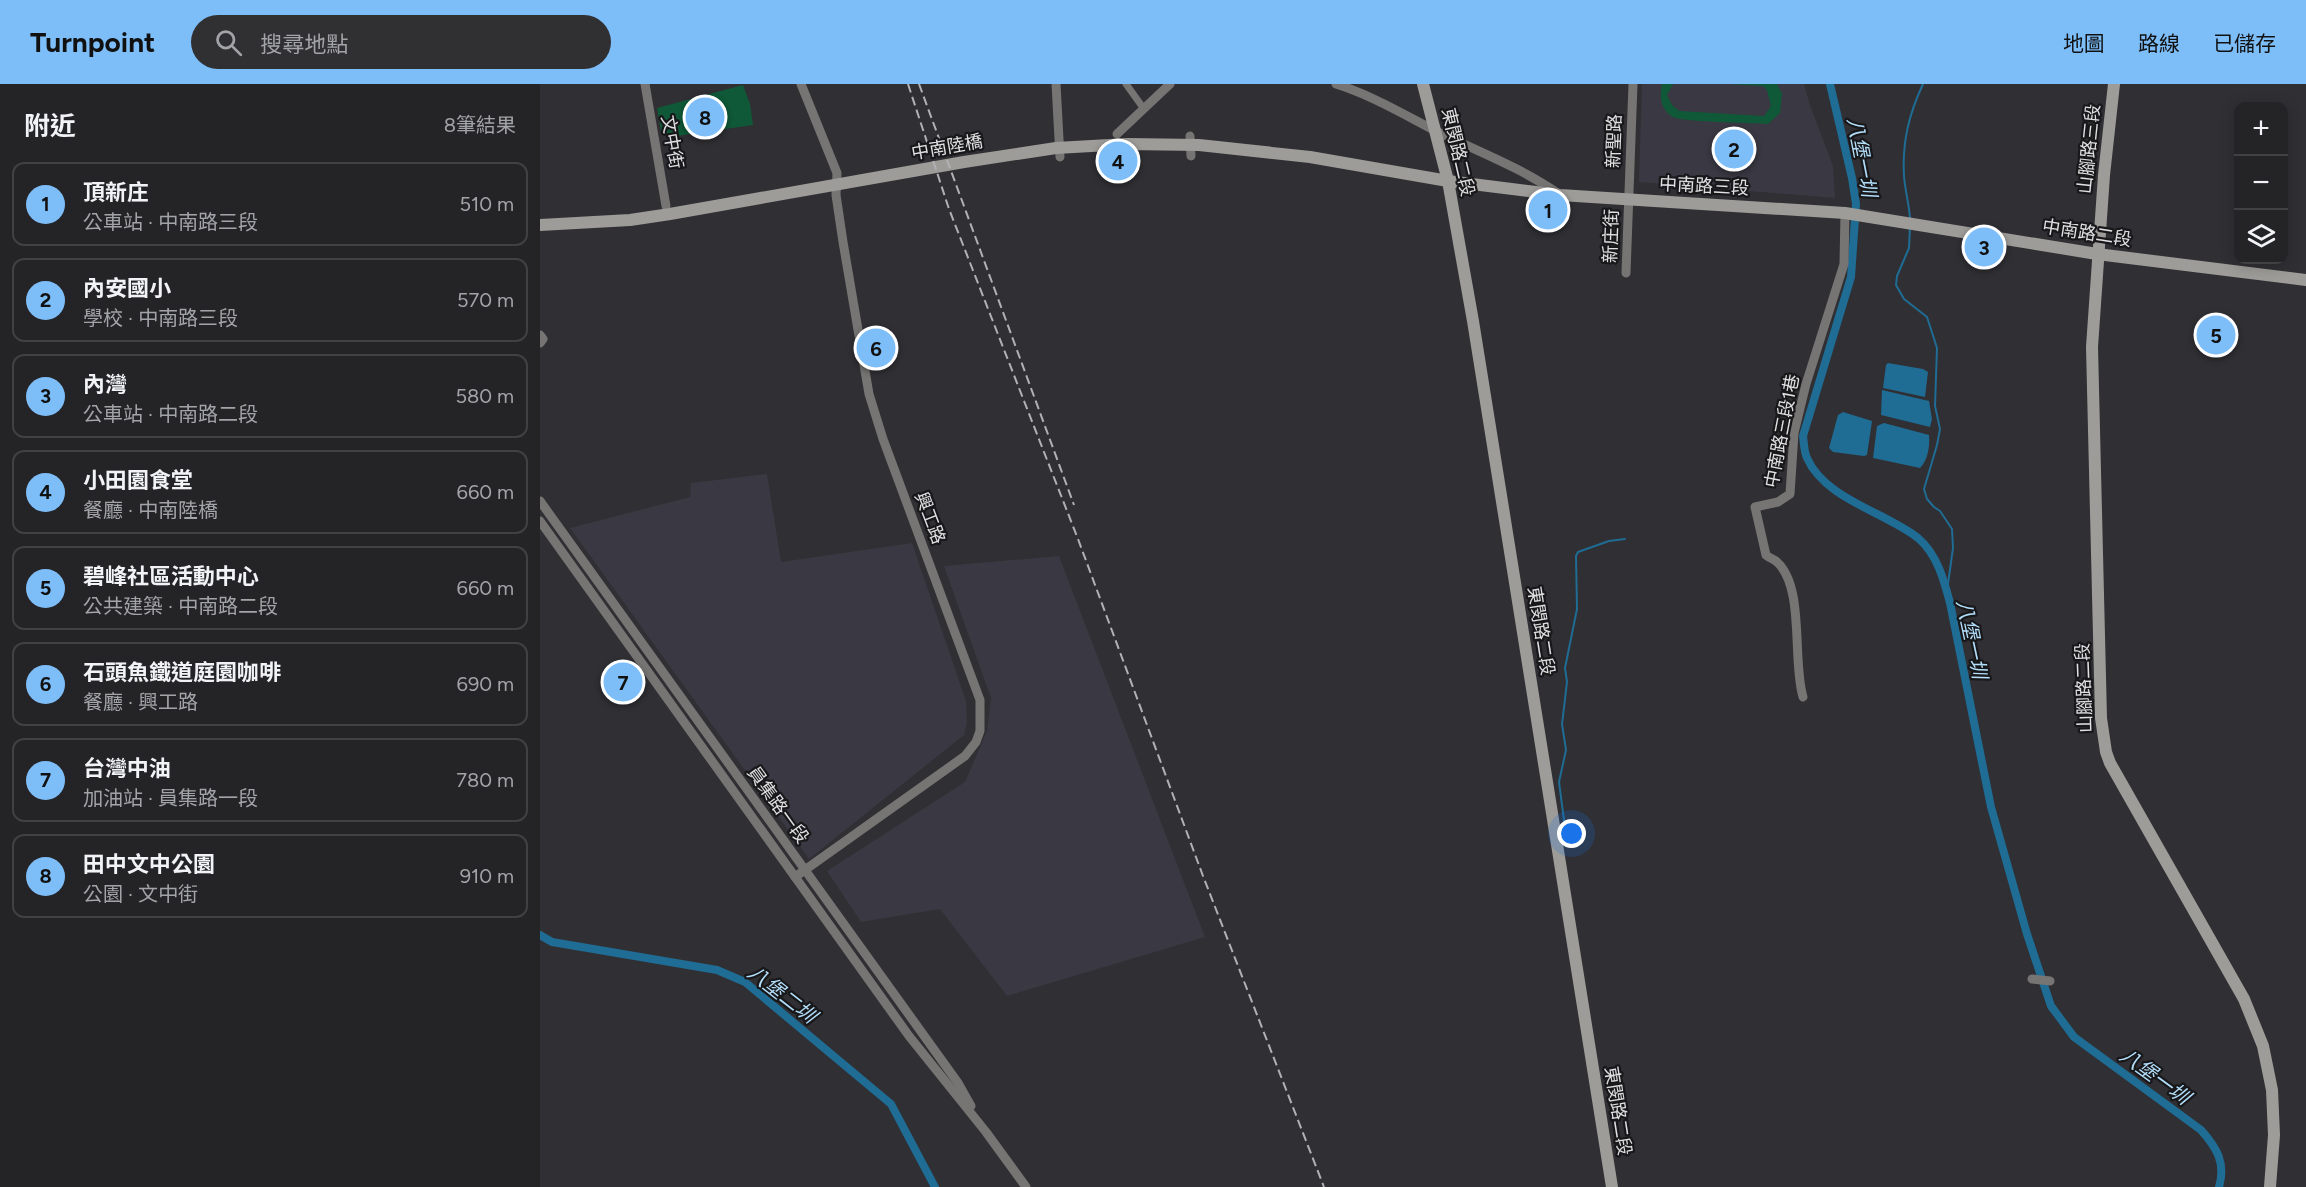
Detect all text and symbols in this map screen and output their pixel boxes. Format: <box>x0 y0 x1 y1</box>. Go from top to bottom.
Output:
search box <box>191 15 611 69</box>
text: Turnpoint <box>30 25 155 59</box>
icon: search <box>212 26 245 59</box>
text: 搜尋地點 <box>260 31 348 58</box>
text: 地圖 <box>2063 31 2105 56</box>
text: 路線 <box>2138 31 2180 56</box>
text: 已儲存 <box>2213 31 2276 56</box>
pin: 8 <box>686 94 724 140</box>
map controls <box>2234 102 2288 264</box>
button: + <box>2234 102 2288 156</box>
street label: 山腳路三段 <box>2073 103 2105 195</box>
street label: 東閔路二段 <box>1437 106 1479 198</box>
text: 附近 <box>24 110 76 142</box>
text: 8筆結果 <box>444 113 516 137</box>
street label: 文中街 <box>656 114 688 170</box>
street label: 新聖路 <box>1602 114 1626 168</box>
water label: 八堡一圳 <box>1843 115 1882 201</box>
pin: 2 <box>1714 126 1754 172</box>
street label: 中南陸橋 <box>910 130 984 164</box>
pin: 4 <box>1098 138 1138 184</box>
button: − <box>2234 156 2288 210</box>
street label: 中南路三段 <box>1658 173 1750 199</box>
text: 頂新庄 <box>83 179 149 206</box>
pin: 1 <box>1528 188 1568 232</box>
text: 1 <box>41 192 50 216</box>
text: 510 m <box>459 192 514 216</box>
street label: 新庄街 <box>1599 209 1623 263</box>
text: 公車站 · 中南路三段 <box>83 210 258 234</box>
button: layers <box>2234 210 2288 264</box>
street label: 中南路二段 <box>2041 215 2133 251</box>
pin: 3 <box>1964 224 2004 270</box>
text: 內安國小 <box>83 275 171 302</box>
text: 2 <box>40 288 51 312</box>
text: 570 m <box>457 288 514 312</box>
text: 學校 · 中南路三段 <box>83 306 238 330</box>
pin: 5 <box>2196 312 2236 358</box>
pin: 6 <box>856 326 896 370</box>
text: 內灣 <box>83 371 127 398</box>
street label: 中南路三段1巷 <box>1760 372 1804 490</box>
text: 3 <box>40 384 51 408</box>
text: 580 m <box>455 384 514 408</box>
text: 公車站 · 中南路二段 <box>83 402 258 426</box>
text: 小田園食堂 <box>83 467 193 494</box>
text: 4 <box>39 480 52 504</box>
text: 660 m <box>457 480 514 504</box>
street label: 興工路 <box>910 489 950 547</box>
text: 餐廳 · 中南陸橋 <box>83 498 218 522</box>
text: 碧峰社區活動中心 <box>83 563 259 590</box>
text: 5 <box>40 576 51 600</box>
text: 660 m <box>457 576 514 600</box>
street label: 東閔路二段 <box>1523 585 1559 677</box>
text: 公共建築 · 中南路二段 <box>83 594 278 618</box>
water label: 八堡一圳 <box>1952 597 1993 684</box>
street label: 山腳路二段 <box>2071 643 2097 733</box>
text: 石頭魚鐵道庭園咖啡 <box>83 659 281 686</box>
pin: 7 <box>604 660 643 704</box>
text: 6 <box>40 672 51 696</box>
text: 690 m <box>457 672 514 696</box>
text: 餐廳 · 興工路 <box>83 690 198 714</box>
text: 台灣中油 <box>83 755 171 782</box>
street label: 員集路一段 <box>743 762 813 848</box>
text: 7 <box>40 768 51 792</box>
text: 780 m <box>456 768 514 792</box>
text: 加油站 · 員集路一段 <box>83 786 258 810</box>
your location <box>1557 819 1586 848</box>
text: 田中文中公園 <box>83 851 215 878</box>
text: 8 <box>39 864 52 888</box>
text: 910 m <box>460 864 514 888</box>
text: 公園 · 文中街 <box>83 882 198 906</box>
water label: 八堡二圳 <box>743 960 823 1030</box>
water label: 八堡一圳 <box>2116 1043 2197 1111</box>
street label: 東閔路二段 <box>1600 1065 1636 1157</box>

